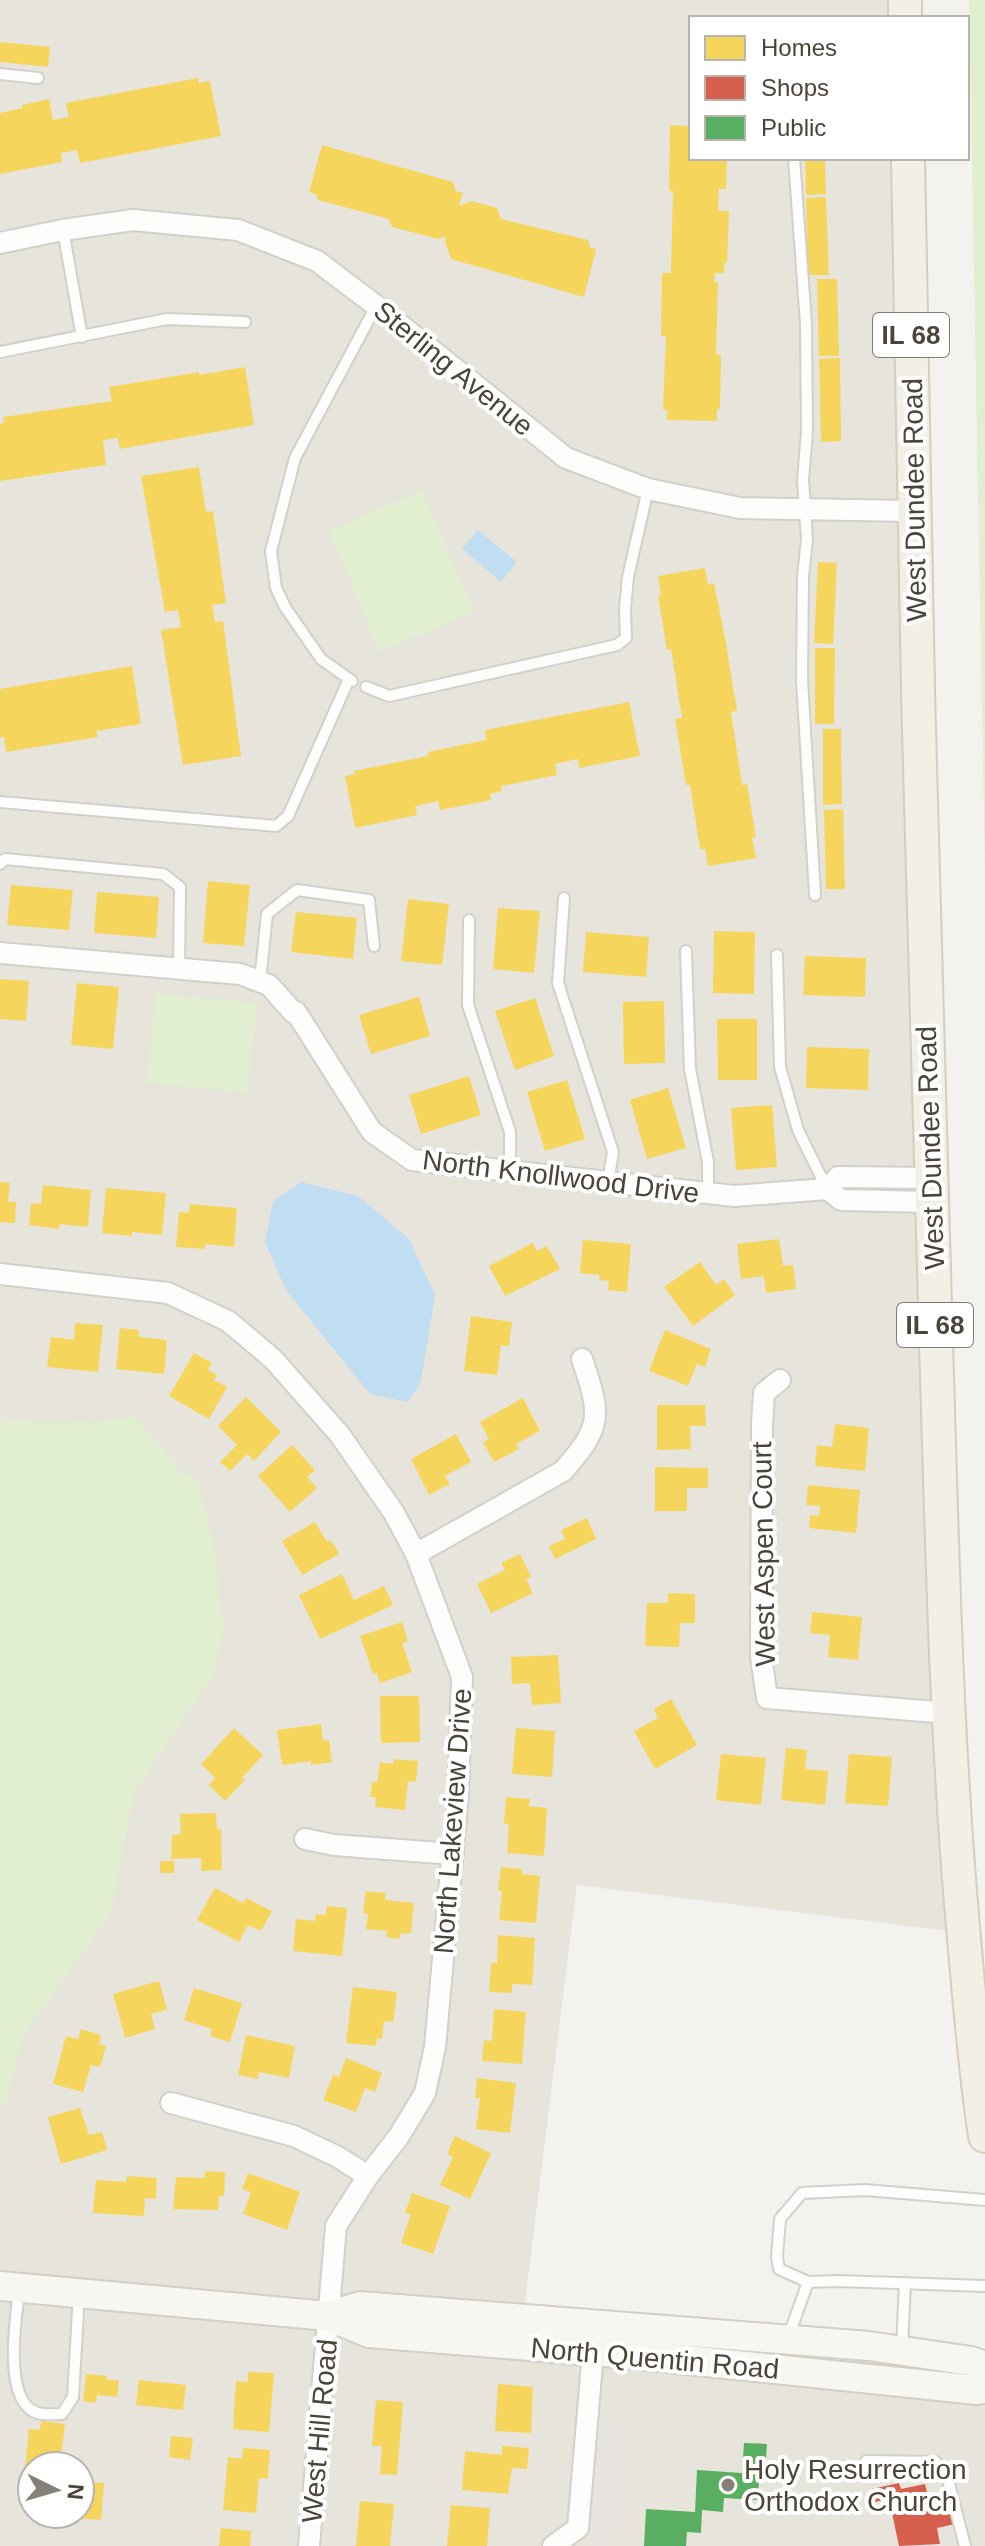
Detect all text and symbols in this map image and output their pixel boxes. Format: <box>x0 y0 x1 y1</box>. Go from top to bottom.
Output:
legend <box>689 16 969 160</box>
text: Homes <box>761 34 837 61</box>
text: Shops <box>761 74 829 101</box>
text: Public <box>761 114 826 141</box>
street label: Sterling Avenue <box>368 295 539 442</box>
road number: IL 68 <box>873 313 949 357</box>
street label: West Dundee Road <box>897 378 932 622</box>
street label: West Dundee Road <box>911 1026 950 1270</box>
street label: North Knollwood Drive <box>421 1144 701 1209</box>
road number: IL 68 <box>897 1303 973 1347</box>
street label: West Aspen Court <box>746 1441 781 1667</box>
street label: North Lakeview Drive <box>428 1687 477 1955</box>
street label: North Quentin Road <box>530 2332 780 2385</box>
street label: West Hill Road <box>296 2338 343 2524</box>
north arrow <box>16 2450 96 2530</box>
place label: Holy Resurrection Orthodox Church <box>744 2454 967 2517</box>
marker: Holy Resurrection Orthodox Church <box>719 2476 737 2494</box>
text: N <box>62 2483 89 2501</box>

